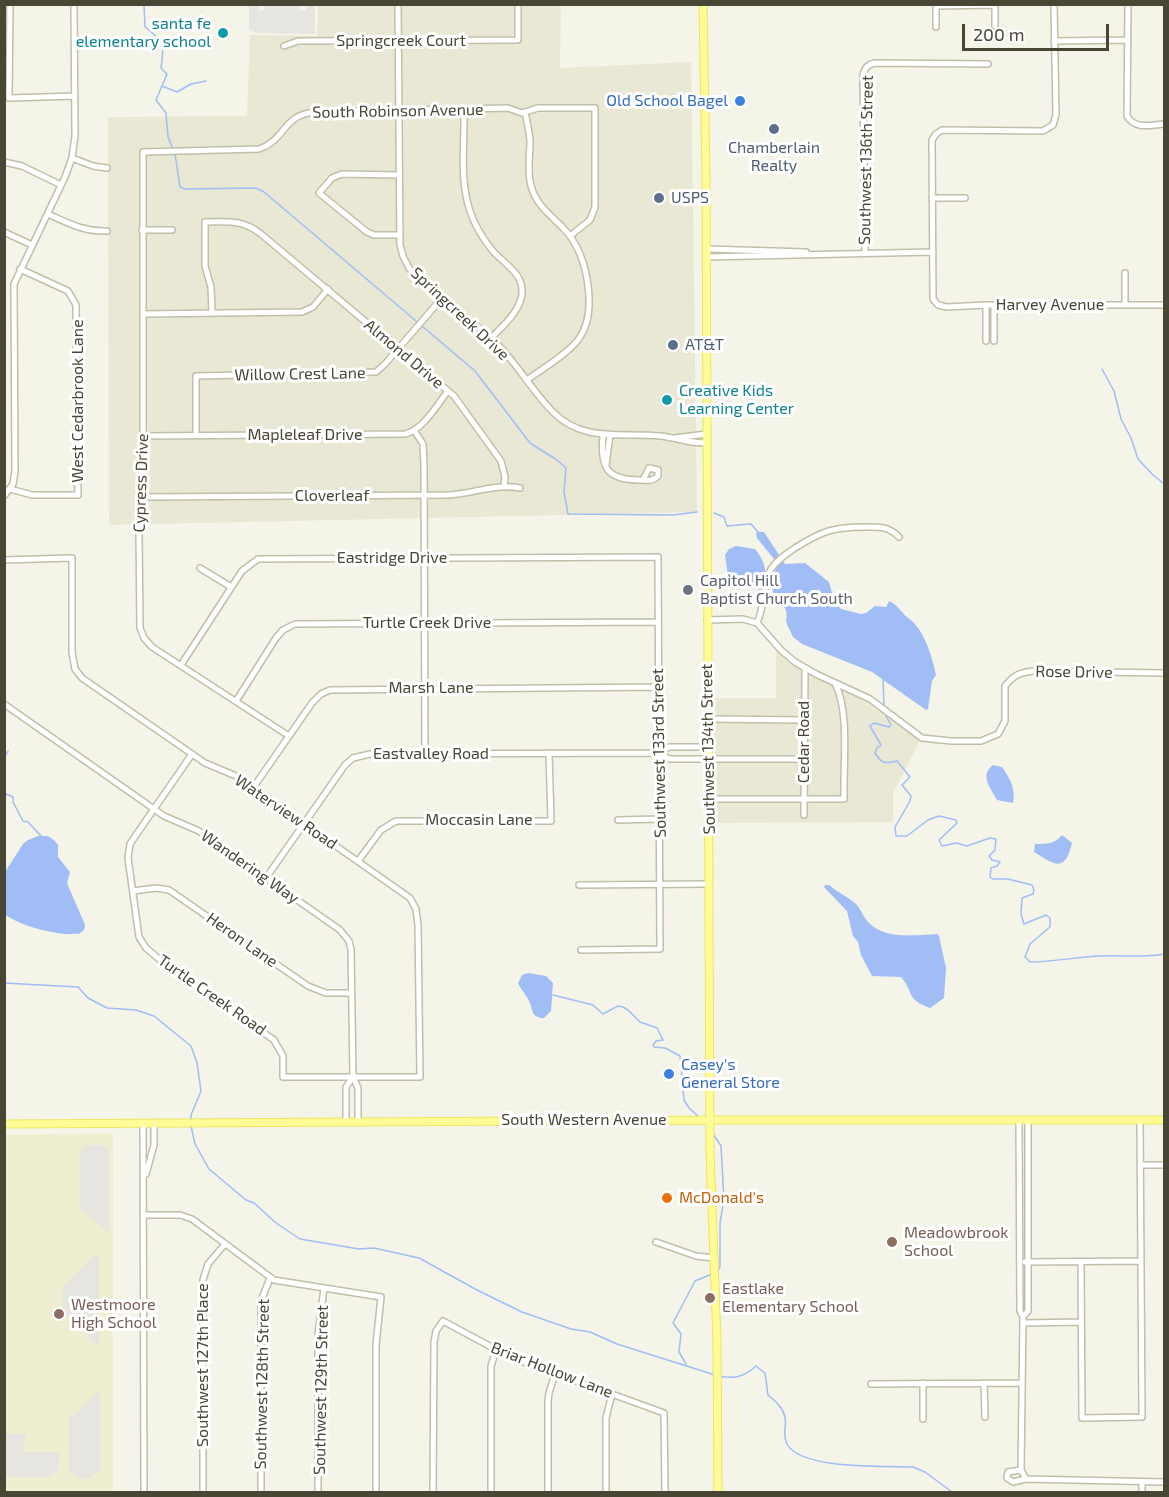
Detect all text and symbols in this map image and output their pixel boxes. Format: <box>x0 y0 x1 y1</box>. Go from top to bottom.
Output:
scale bar <box>965 12 1112 50</box>
place label: santa fe elementary school <box>76 14 211 52</box>
text: 200 m <box>973 23 1025 45</box>
marker: santa fe elementary school <box>216 26 230 40</box>
street label: Springcreek Court <box>336 31 466 51</box>
street label: Southwest 136th Street <box>855 75 877 245</box>
place label: Old School Bagel <box>606 91 728 111</box>
marker: Old School Bagel <box>733 94 747 108</box>
street label: South Robinson Avenue <box>312 100 484 122</box>
marker: Chamberlain Realty <box>767 122 781 136</box>
place label: Chamberlain Realty <box>728 138 820 176</box>
place label: USPS <box>671 188 709 208</box>
marker: USPS <box>652 191 666 205</box>
street label: Springcreek Drive <box>407 263 513 365</box>
street label: Harvey Avenue <box>996 295 1104 315</box>
street label: Almond Drive <box>360 315 448 393</box>
street label: West Cedarbrook Lane <box>68 319 88 483</box>
place label: AT&T <box>685 335 724 355</box>
marker: AT&T <box>666 338 680 352</box>
street label: Willow Crest Lane <box>234 363 366 385</box>
place label: Creative Kids Learning Center <box>679 381 794 419</box>
marker: Creative Kids Learning Center <box>660 393 674 407</box>
street label: Mapleleaf Drive <box>247 425 363 445</box>
street label: Cypress Drive <box>130 433 152 533</box>
street label: Cloverleaf <box>295 486 369 506</box>
street label: Eastridge Drive <box>337 548 447 568</box>
place label: Capitol Hill Baptist Church South <box>700 571 853 609</box>
marker: Capitol Hill Baptist Church South <box>681 583 695 597</box>
street label: Turtle Creek Drive <box>363 613 491 633</box>
street label: Rose Drive <box>1035 662 1113 682</box>
street label: Southwest 134th Street <box>697 664 719 834</box>
street label: Southwest 133rd Street <box>648 668 670 838</box>
street label: Marsh Lane <box>388 678 474 698</box>
street label: Cedar Road <box>794 701 814 783</box>
street label: Eastvalley Road <box>373 744 489 764</box>
street label: Waterview Road <box>231 771 341 853</box>
street label: Moccasin Lane <box>425 810 533 830</box>
street label: Wandering Way <box>197 826 303 908</box>
street label: Heron Lane <box>203 909 281 971</box>
street label: Turtle Creek Road <box>154 951 270 1039</box>
place label: Casey's General Store <box>681 1055 780 1093</box>
marker: Casey's General Store <box>662 1067 676 1081</box>
street label: South Western Avenue <box>501 1110 667 1130</box>
place label: McDonald's <box>679 1188 764 1208</box>
marker: McDonald's <box>660 1191 674 1205</box>
place label: Meadowbrook School <box>904 1223 1008 1261</box>
marker: Meadowbrook School <box>885 1235 899 1249</box>
place label: Eastlake Elementary School <box>722 1279 859 1317</box>
street label: Southwest 127th Place <box>193 1283 213 1447</box>
marker: Eastlake Elementary School <box>703 1291 717 1305</box>
place label: Westmoore High School <box>71 1295 156 1333</box>
street label: Southwest 128th Street <box>251 1299 273 1469</box>
street label: Southwest 129th Street <box>310 1305 332 1475</box>
marker: Westmoore High School <box>52 1307 66 1321</box>
street label: Briar Hollow Lane <box>488 1338 616 1402</box>

